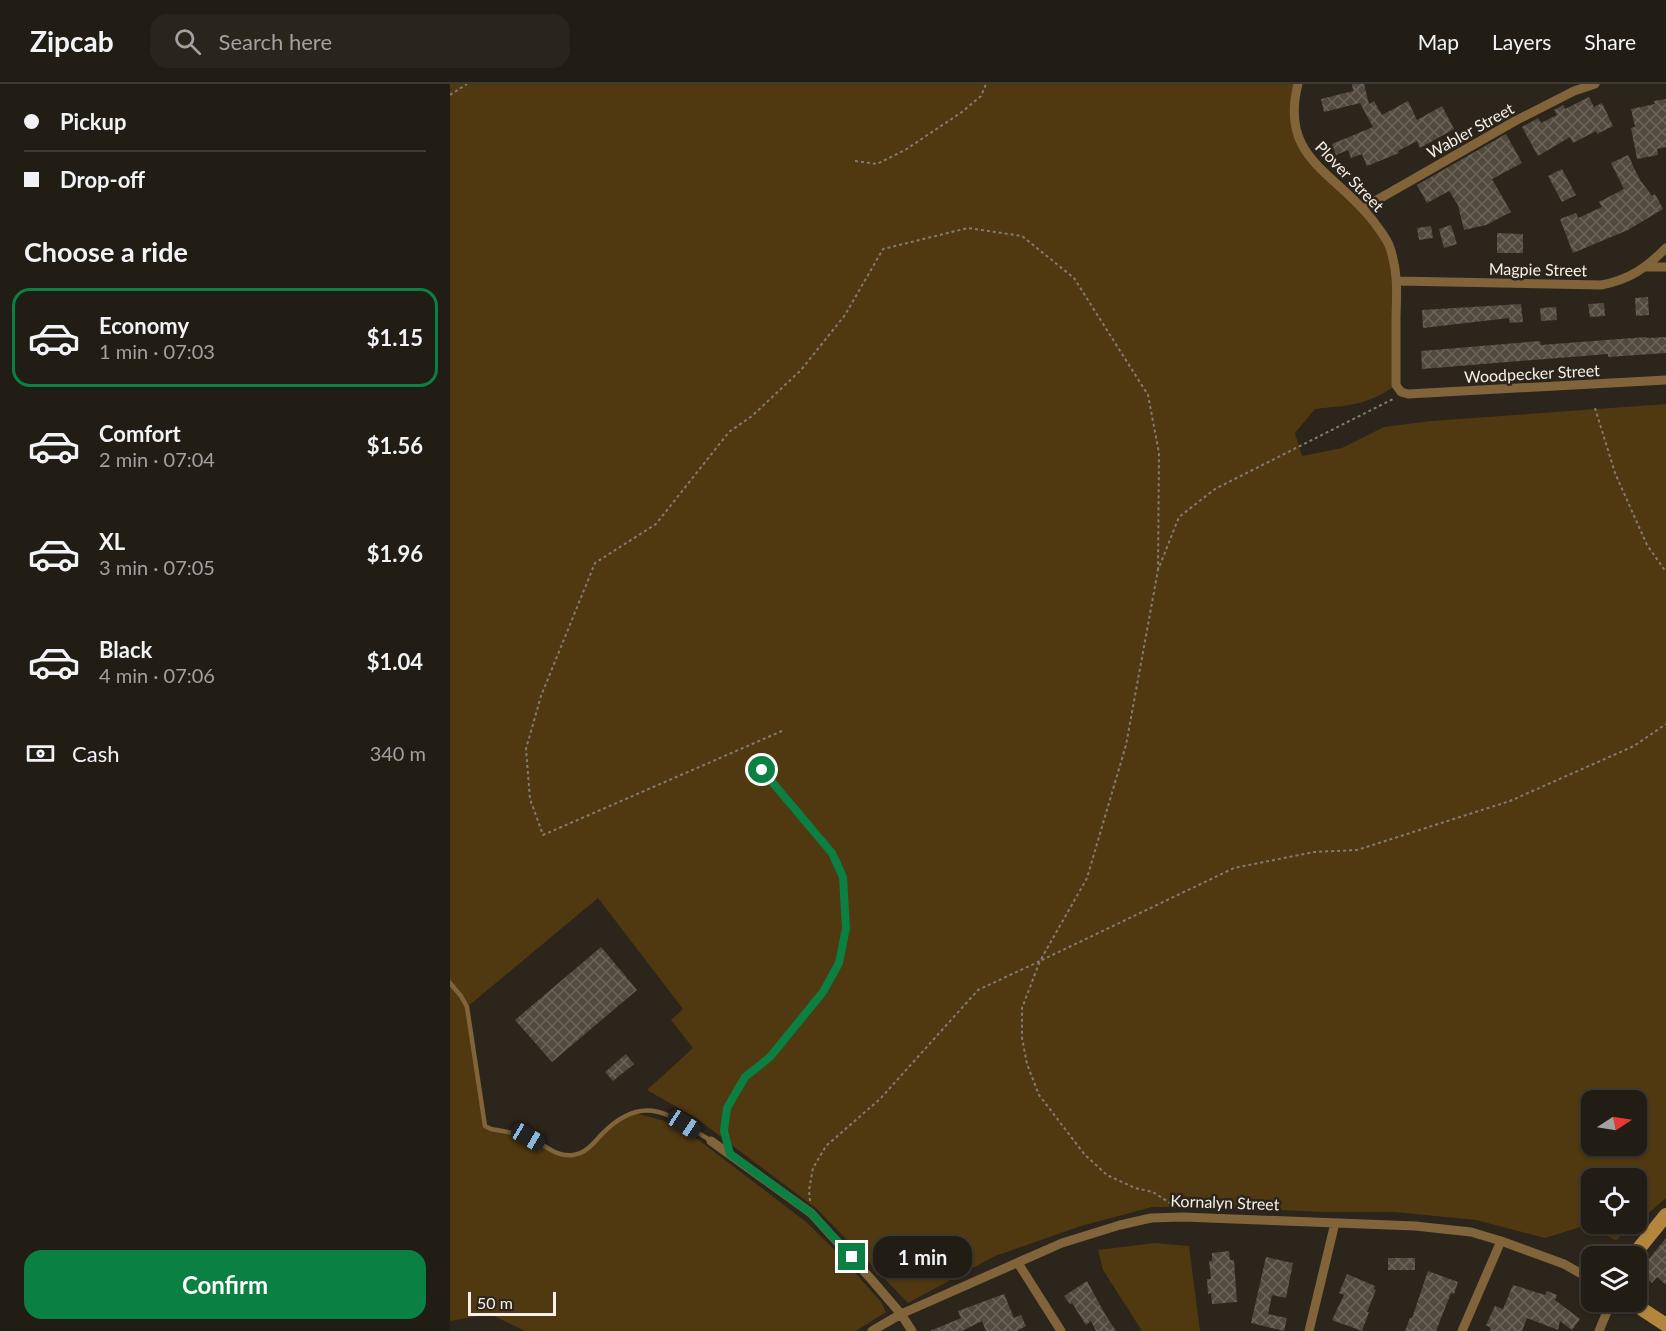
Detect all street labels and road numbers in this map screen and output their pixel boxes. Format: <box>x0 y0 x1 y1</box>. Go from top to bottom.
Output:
street label: Wabler Street <box>1423 98 1517 162</box>
street label: Plover Street <box>1312 137 1388 215</box>
street label: Magpie Street <box>1489 259 1588 279</box>
street label: Woodpecker Street <box>1464 360 1600 386</box>
street label: Kornalyn Street <box>1170 1191 1280 1213</box>

